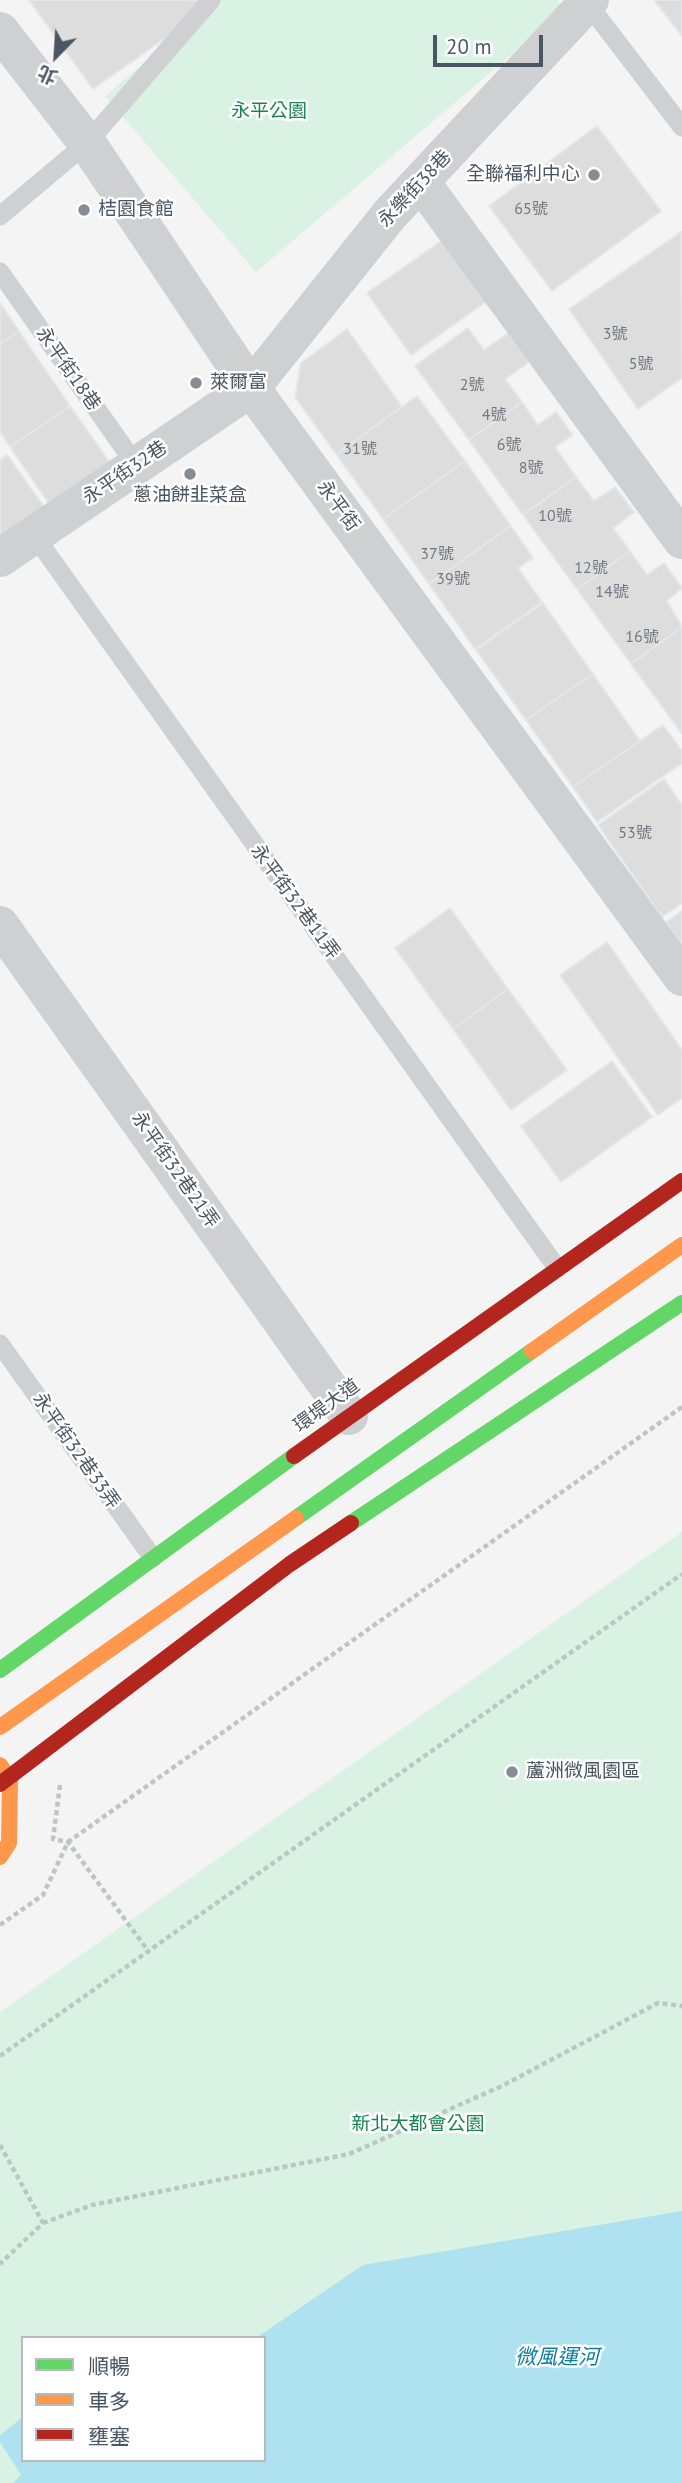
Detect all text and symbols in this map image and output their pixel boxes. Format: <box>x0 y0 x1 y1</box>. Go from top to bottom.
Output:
north arrow <box>21 21 91 91</box>
scale bar <box>437 21 547 65</box>
text: 20 m <box>446 33 492 60</box>
text: 北 <box>34 60 61 90</box>
park label: 永平公園 <box>231 101 307 123</box>
street label: 永樂街38巷 <box>374 146 456 232</box>
place label: 全聯福利中心 <box>466 164 580 186</box>
marker: 全聯福利中心 <box>586 167 602 183</box>
place label: 桔園食館 <box>98 199 174 221</box>
house number: 65號 <box>514 199 548 219</box>
marker: 桔園食館 <box>76 202 92 218</box>
street label: 永平街18巷 <box>31 323 105 415</box>
house number: 3號 <box>603 324 627 344</box>
house number: 5號 <box>629 354 653 374</box>
place label: 萊爾富 <box>210 372 267 394</box>
marker: 萊爾富 <box>188 375 204 391</box>
house number: 2號 <box>460 375 484 395</box>
house number: 4號 <box>482 405 506 425</box>
house number: 6號 <box>497 435 521 455</box>
street label: 永平街32巷 <box>79 437 171 509</box>
house number: 31號 <box>343 439 377 459</box>
house number: 8號 <box>519 458 543 478</box>
marker: 蔥油餅韭菜盒 <box>182 466 198 482</box>
street label: 永平街 <box>312 476 364 536</box>
place label: 蔥油餅韭菜盒 <box>133 485 247 507</box>
house number: 10號 <box>538 506 572 526</box>
house number: 37號 <box>420 544 454 564</box>
house number: 12號 <box>574 558 608 578</box>
house number: 39號 <box>436 569 470 589</box>
house number: 14號 <box>595 582 629 602</box>
house number: 16號 <box>625 627 659 647</box>
house number: 53號 <box>618 823 652 843</box>
street label: 永平街32巷11弄 <box>246 840 344 964</box>
street label: 永平街32巷21弄 <box>127 1108 223 1232</box>
street label: 環堤大道 <box>290 1374 364 1438</box>
street label: 永平街32巷33弄 <box>28 1389 124 1513</box>
place label: 蘆洲微風園區 <box>526 1761 640 1783</box>
marker: 蘆洲微風園區 <box>504 1764 520 1780</box>
park label: 新北大都會公園 <box>352 2114 484 2136</box>
legend <box>21 2336 266 2462</box>
water label: 微風運河 <box>515 2345 599 2371</box>
text: 順暢 <box>88 2353 130 2380</box>
text: 車多 <box>88 2388 130 2415</box>
text: 壅塞 <box>88 2423 130 2450</box>

